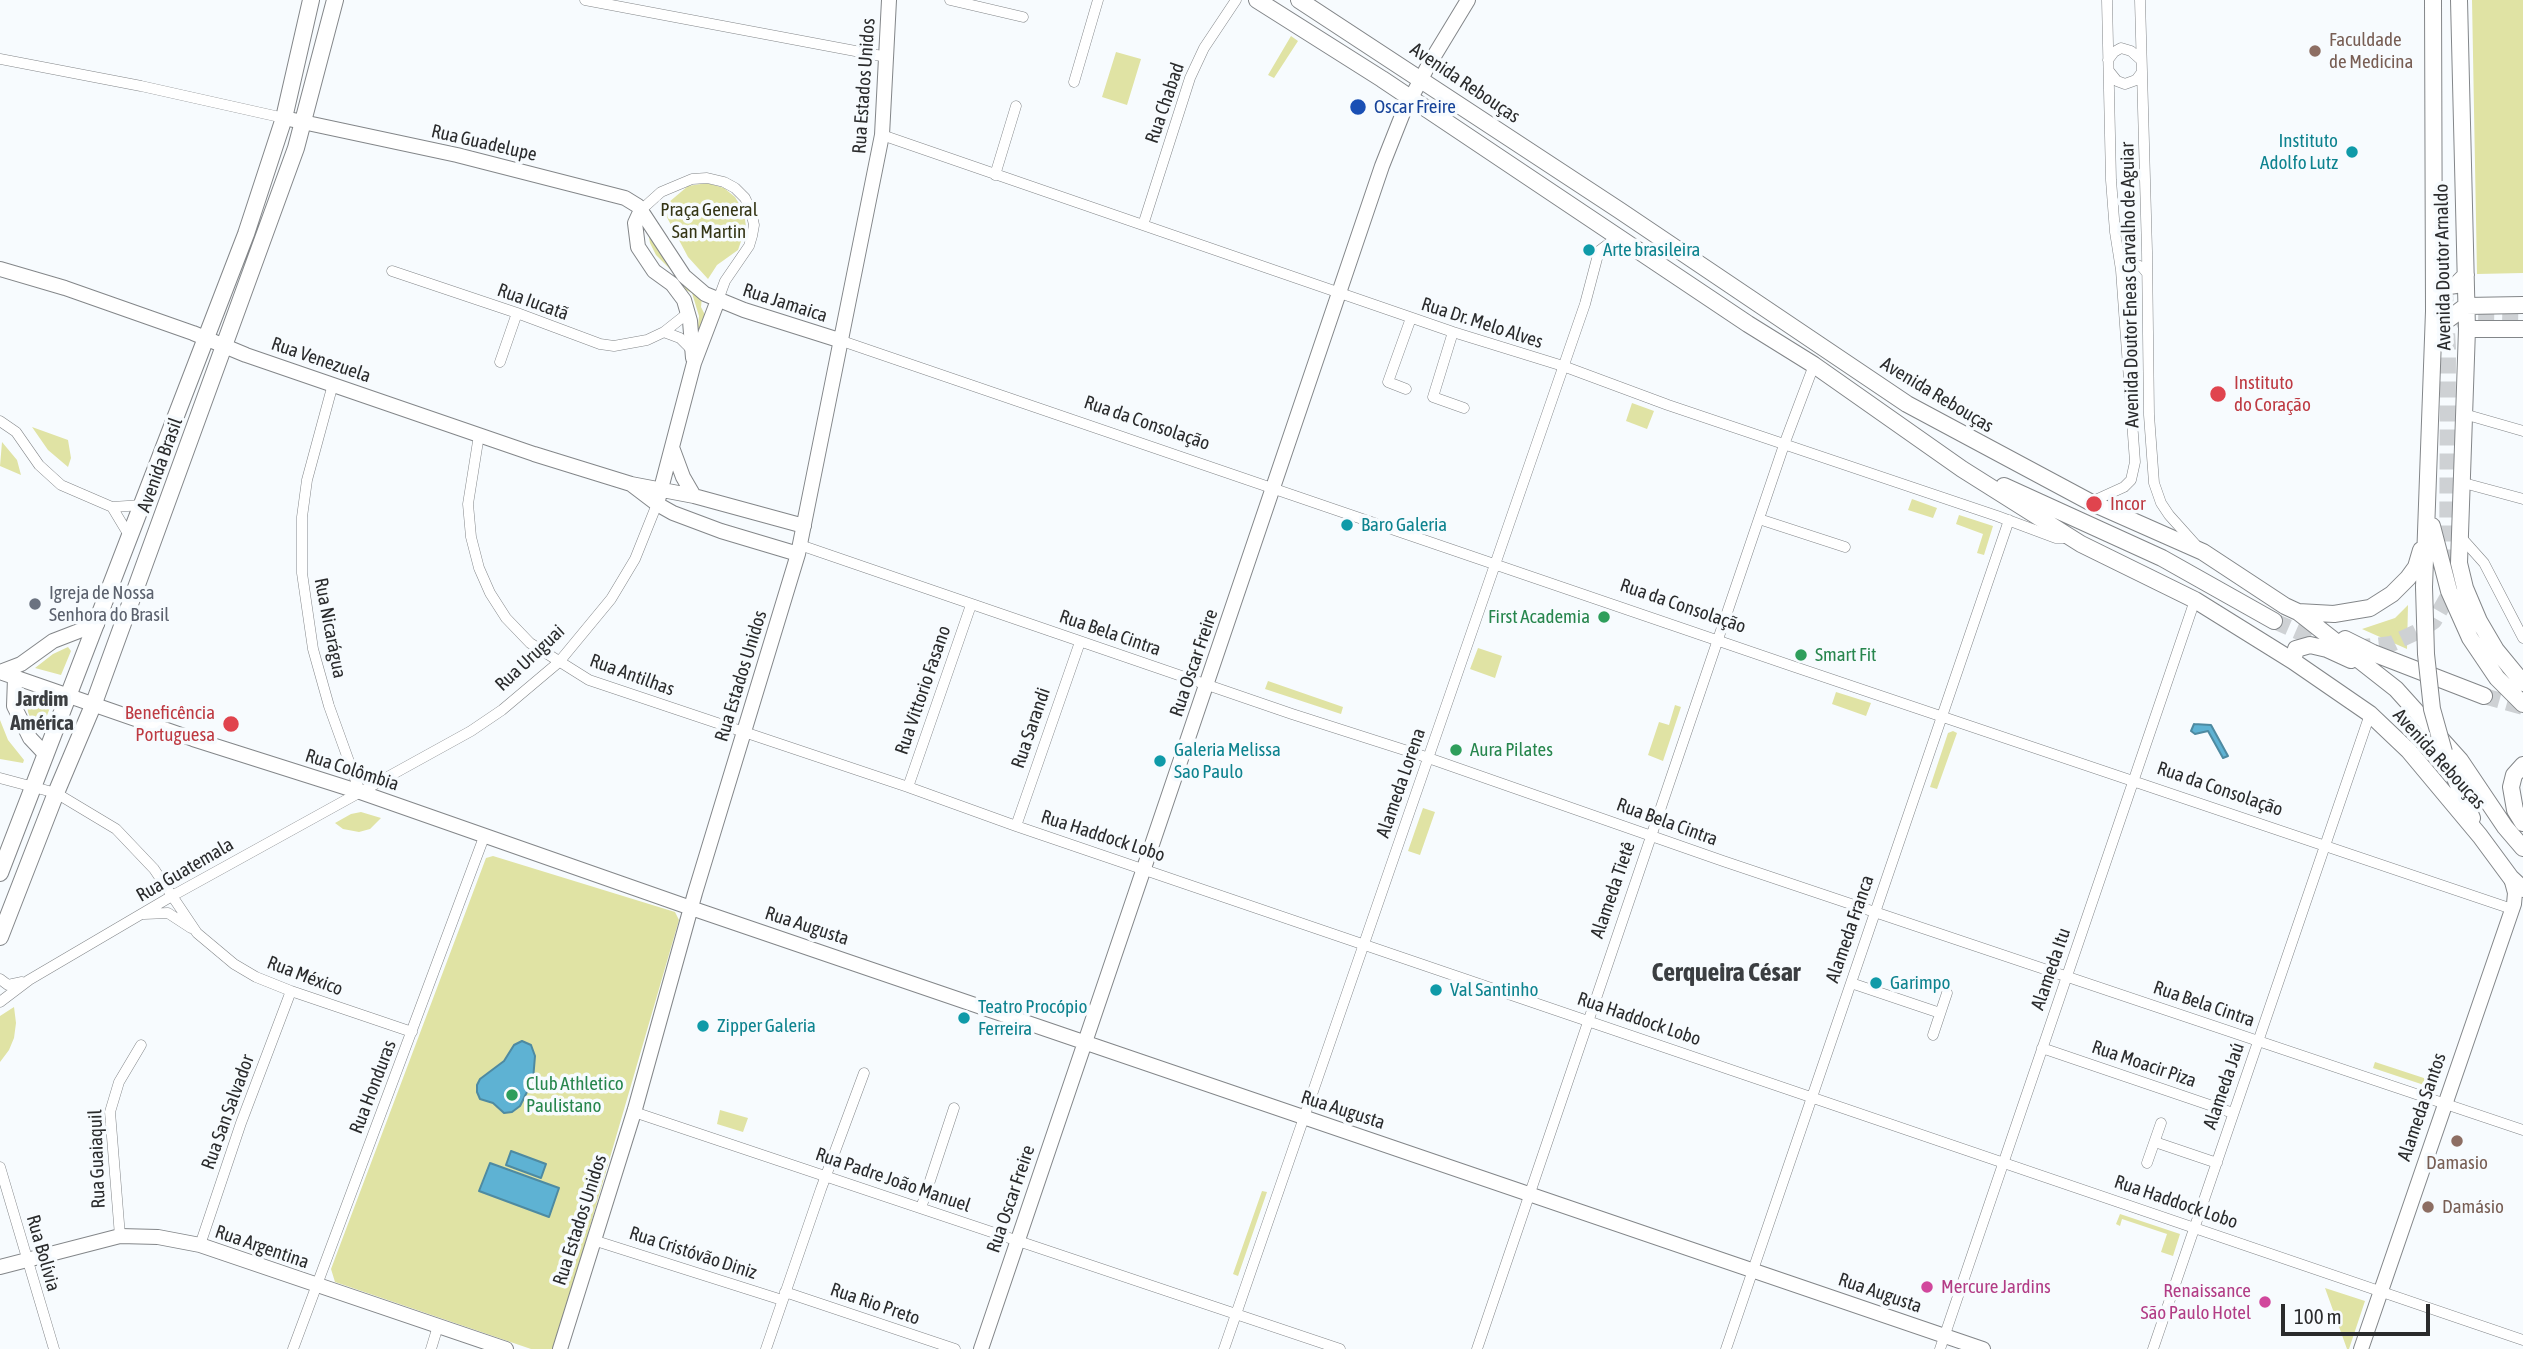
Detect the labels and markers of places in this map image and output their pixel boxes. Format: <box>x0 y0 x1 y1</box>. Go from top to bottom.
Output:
place label: Faculdade de Medicina <box>2329 29 2413 73</box>
marker: Faculdade de Medicina <box>2307 43 2323 59</box>
place label: Oscar Freire <box>1374 96 1456 118</box>
marker: Oscar Freire <box>1348 97 1368 117</box>
place label: Instituto Adolfo Lutz <box>2260 130 2338 174</box>
marker: Instituto Adolfo Lutz <box>2344 144 2360 160</box>
place label: Arte brasileira <box>1603 239 1700 261</box>
marker: Arte brasileira <box>1581 242 1597 258</box>
place label: Instituto do Coração <box>2234 372 2311 416</box>
marker: Instituto do Coração <box>2208 384 2228 404</box>
place label: Incor <box>2110 493 2146 515</box>
marker: Incor <box>2084 494 2104 514</box>
place label: Baro Galeria <box>1361 514 1447 536</box>
marker: Baro Galeria <box>1339 517 1355 533</box>
place label: Igreja de Nossa Senhora do Brasil <box>49 582 169 626</box>
marker: Igreja de Nossa Senhora do Brasil <box>27 596 43 612</box>
place label: First Academia <box>1488 606 1590 628</box>
marker: First Academia <box>1596 609 1612 625</box>
place label: Smart Fit <box>1815 644 1876 666</box>
marker: Smart Fit <box>1793 647 1809 663</box>
place label: Beneficência Portuguesa <box>125 702 215 746</box>
marker: Beneficência Portuguesa <box>221 714 241 734</box>
place label: Galeria Melissa Sao Paulo <box>1174 739 1281 783</box>
place label: Aura Pilates <box>1470 739 1553 761</box>
marker: Aura Pilates <box>1448 742 1464 758</box>
marker: Galeria Melissa Sao Paulo <box>1152 753 1168 769</box>
place label: Garimpo <box>1890 972 1950 994</box>
marker: Garimpo <box>1868 975 1884 991</box>
place label: Val Santinho <box>1450 979 1538 1001</box>
marker: Val Santinho <box>1428 982 1444 998</box>
place label: Teatro Procópio Ferreira <box>978 996 1087 1040</box>
marker: Teatro Procópio Ferreira <box>956 1010 972 1026</box>
place label: Zipper Galeria <box>717 1015 816 1037</box>
marker: Zipper Galeria <box>695 1018 711 1034</box>
place label: Club Athletico Paulistano <box>526 1073 624 1117</box>
marker: Club Athletico Paulistano <box>504 1087 520 1103</box>
marker: Damasio <box>2449 1133 2465 1149</box>
place label: Damasio <box>2426 1152 2488 1174</box>
place label: Damásio <box>2442 1196 2504 1218</box>
marker: Damásio <box>2420 1199 2436 1215</box>
place label: Mercure Jardins <box>1941 1276 2051 1298</box>
marker: Mercure Jardins <box>1919 1279 1935 1295</box>
place label: Renaissance São Paulo Hotel <box>2140 1280 2251 1324</box>
marker: Renaissance São Paulo Hotel <box>2257 1294 2273 1310</box>

